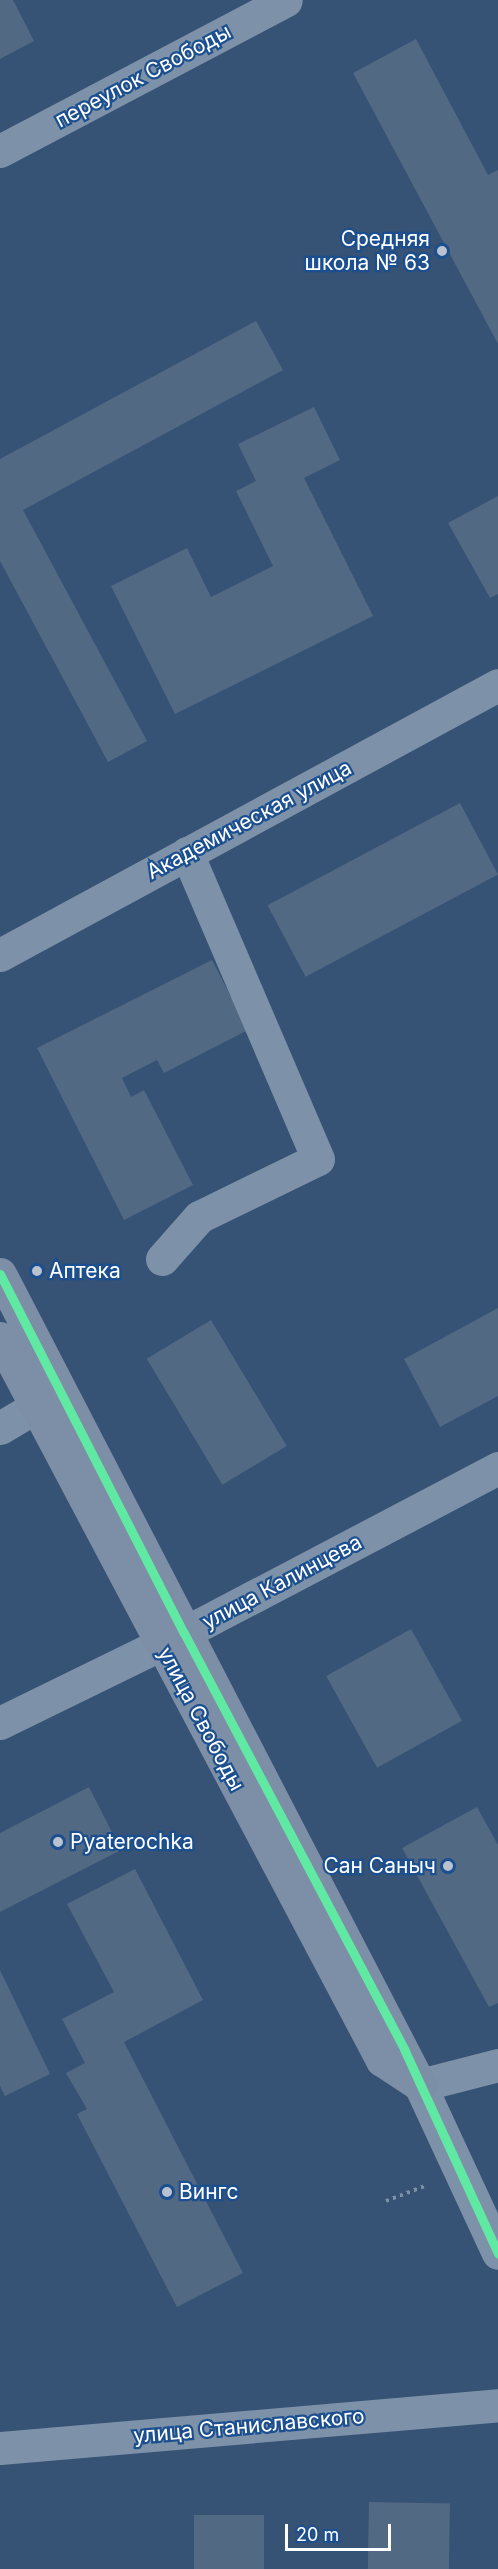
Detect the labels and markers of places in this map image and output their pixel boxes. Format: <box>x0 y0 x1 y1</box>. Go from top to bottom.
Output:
place label: Средняя школа № 63 <box>305 226 430 276</box>
marker: Средняя школа № 63 <box>435 244 449 258</box>
place label: Аптека <box>49 1258 121 1284</box>
marker: Аптека <box>30 1264 44 1278</box>
place label: Pyaterochka <box>70 1829 194 1855</box>
marker: Pyaterochka <box>51 1835 65 1849</box>
place label: Сан Саныч <box>323 1853 436 1879</box>
marker: Сан Саныч <box>441 1859 455 1873</box>
place label: Вингс <box>179 2179 238 2205</box>
marker: Вингс <box>160 2185 174 2199</box>

